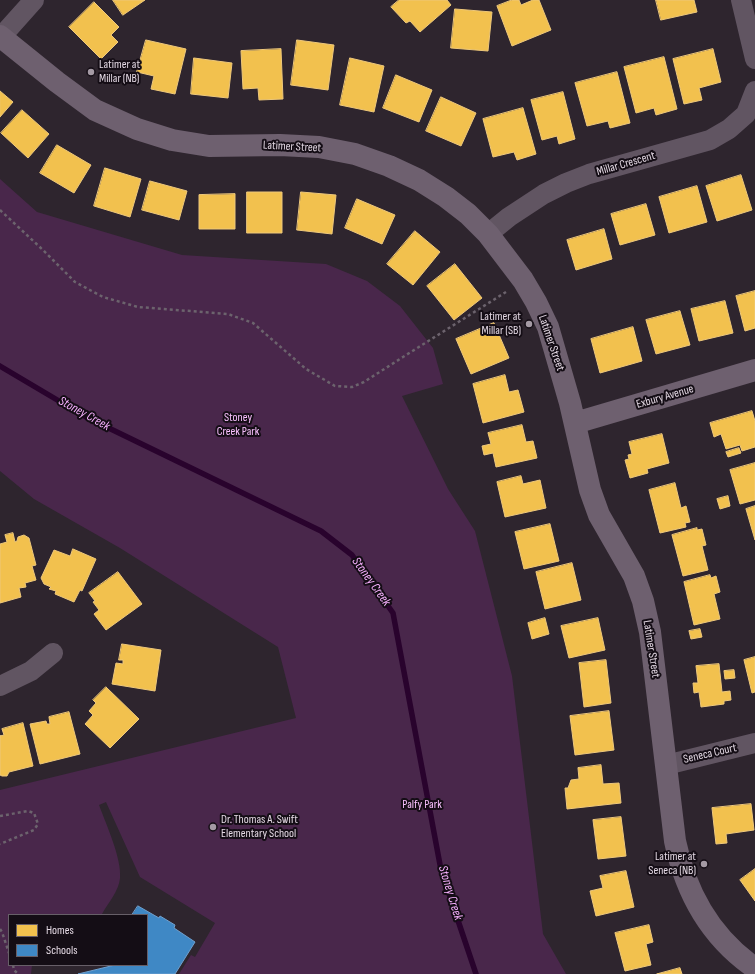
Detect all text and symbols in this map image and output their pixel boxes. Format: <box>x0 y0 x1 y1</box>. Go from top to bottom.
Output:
place label: Latimer at Millar (NB) <box>99 58 140 86</box>
marker: Latimer at Millar (NB) <box>86 67 96 77</box>
street label: Latimer Street <box>263 138 321 156</box>
street label: Millar Crescent <box>595 149 657 179</box>
place label: Latimer at Millar (SB) <box>480 310 521 338</box>
street label: Latimer Street <box>535 313 567 373</box>
marker: Latimer at Millar (SB) <box>524 319 534 329</box>
street label: Exbury Avenue <box>635 382 695 412</box>
water label: Stoney Creek <box>56 393 112 435</box>
park label: Stoney Creek Park <box>217 411 259 439</box>
water label: Stoney Creek <box>348 555 394 609</box>
street label: Latimer Street <box>639 619 663 679</box>
street label: Seneca Court <box>682 741 738 767</box>
park label: Palfy Park <box>402 798 442 812</box>
place label: Dr. Thomas A. Swift Elementary School <box>221 813 298 841</box>
marker: Dr. Thomas A. Swift Elementary School <box>208 822 218 832</box>
place label: Latimer at Seneca (NB) <box>648 850 696 878</box>
marker: Latimer at Seneca (NB) <box>699 859 709 869</box>
water label: Stoney Creek <box>434 864 466 922</box>
legend <box>8 914 148 966</box>
text: Homes <box>46 923 74 938</box>
text: Schools <box>46 943 78 958</box>

